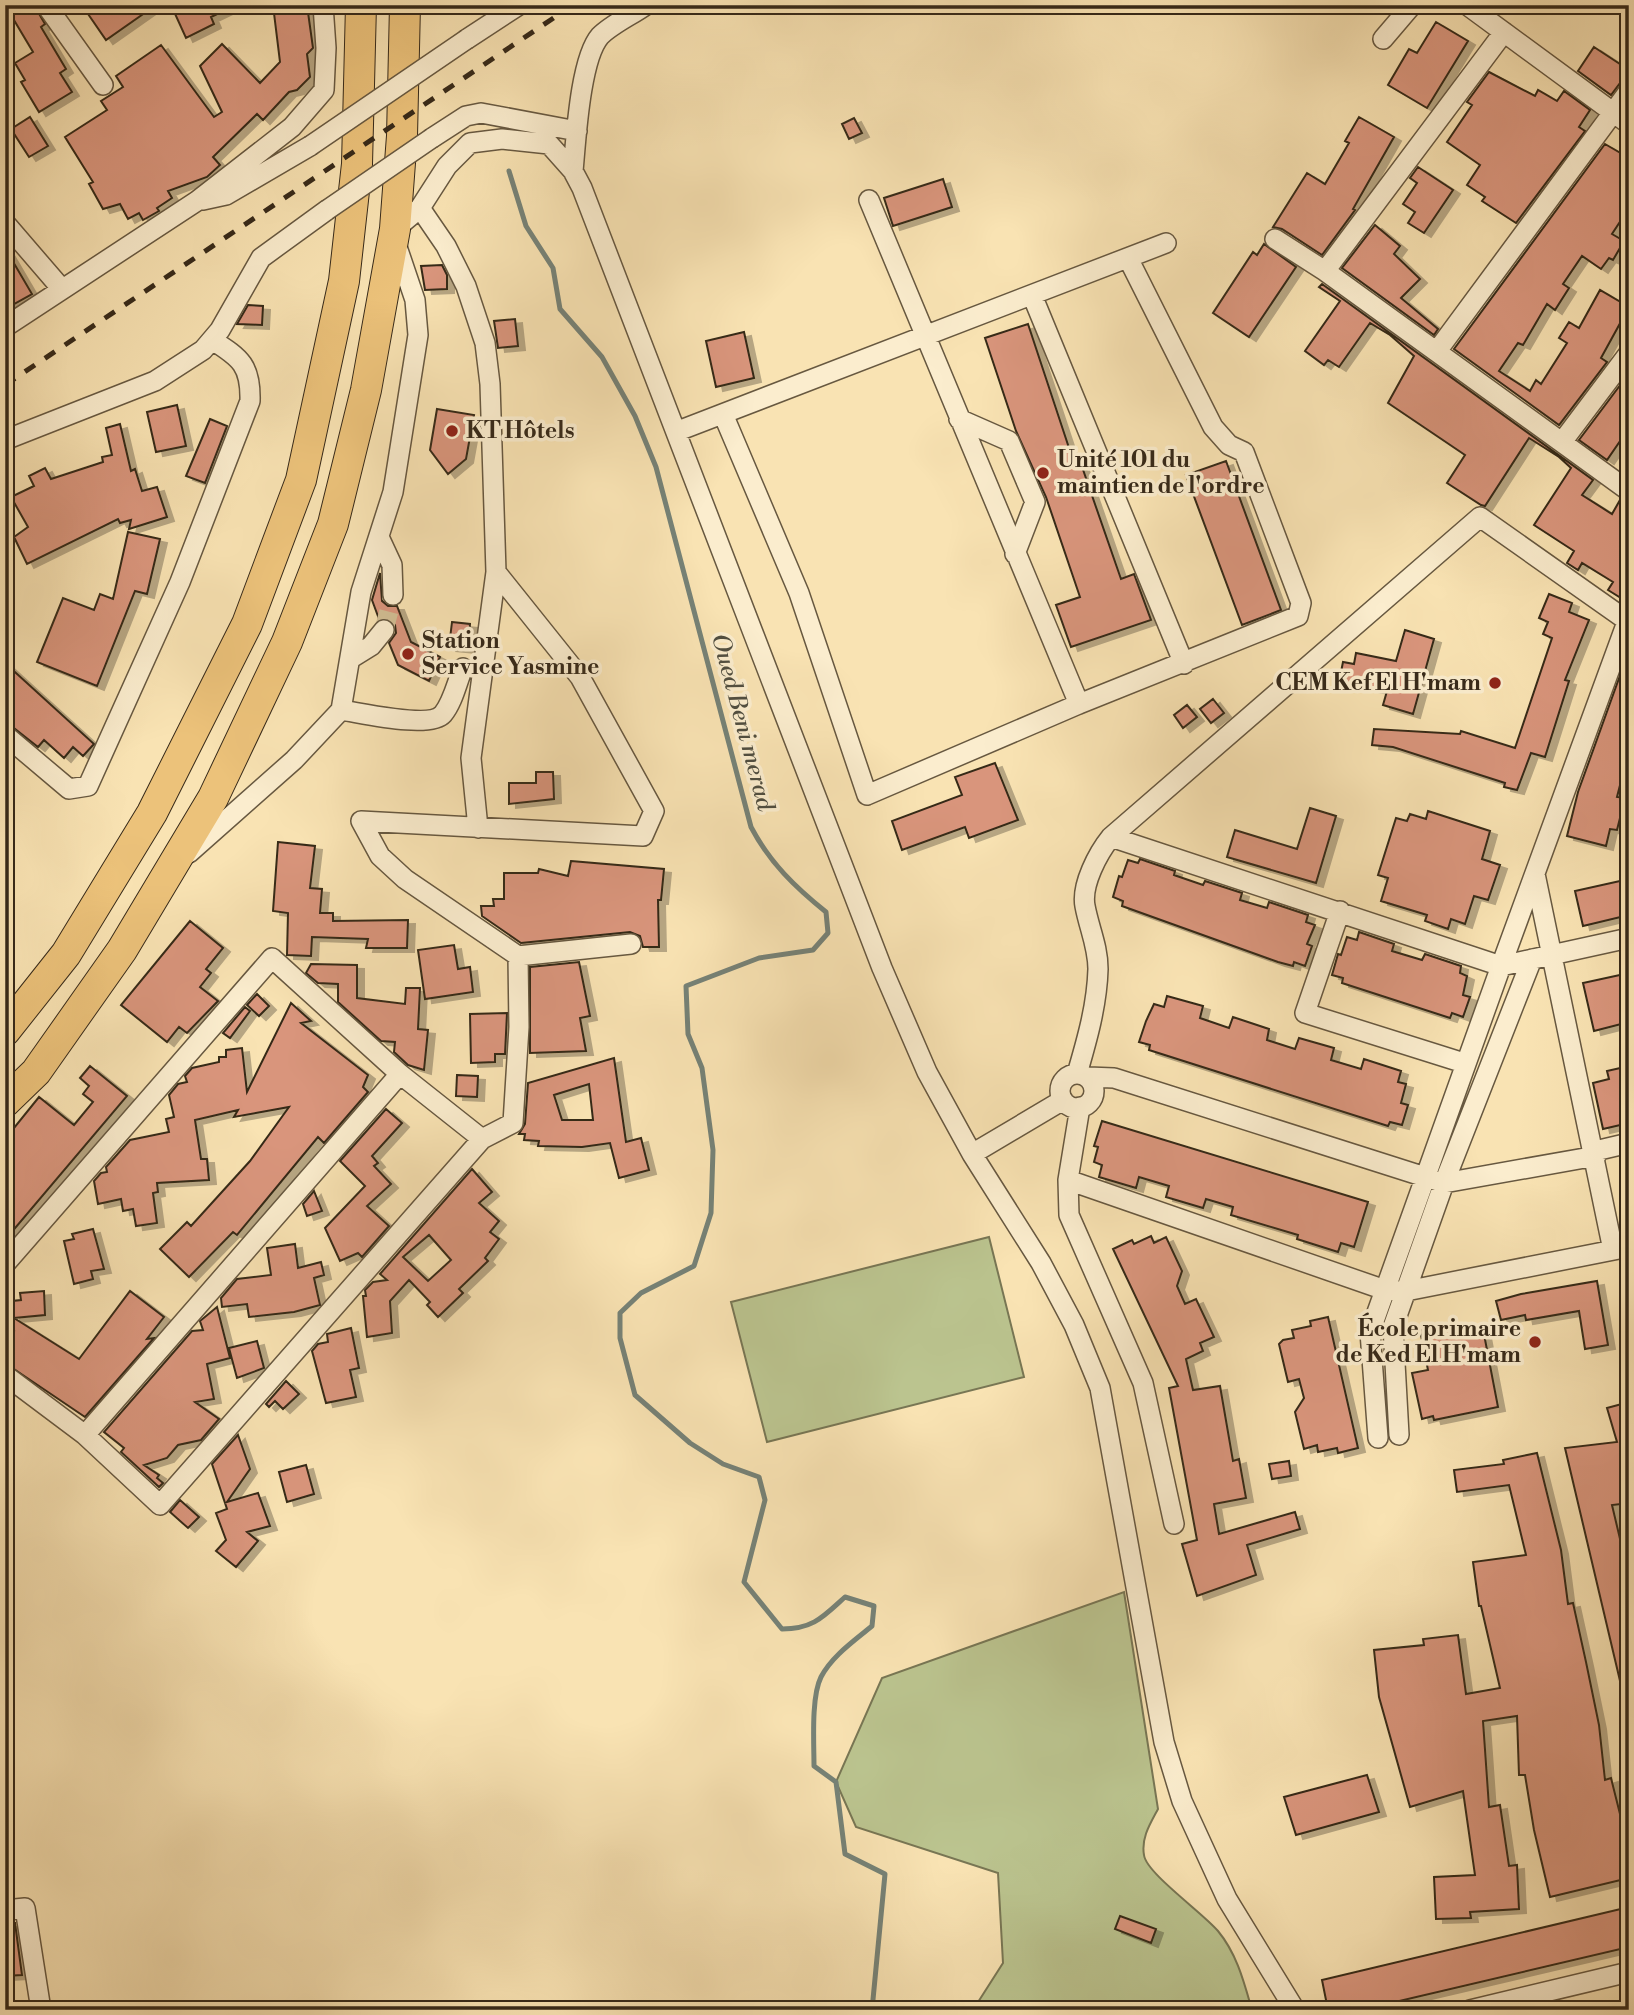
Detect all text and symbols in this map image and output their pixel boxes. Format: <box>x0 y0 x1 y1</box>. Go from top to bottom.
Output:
place label: KT Hôtels <box>466 417 575 445</box>
marker: KT Hôtels <box>444 423 460 439</box>
place label: Unité 101 du maintien de l'ordre <box>1057 446 1265 500</box>
marker: Unité 101 du maintien de l'ordre <box>1035 465 1051 481</box>
place label: Station Service Yasmine <box>422 627 599 681</box>
water label: Oued Beni merad <box>704 630 780 815</box>
marker: Station Service Yasmine <box>400 646 416 662</box>
place label: CEM Kef El H'mam <box>1275 669 1481 697</box>
marker: CEM Kef El H'mam <box>1487 675 1503 691</box>
place label: École primaire de Ked El H'mam <box>1335 1312 1521 1369</box>
marker: École primaire de Ked El H'mam <box>1527 1334 1543 1350</box>

